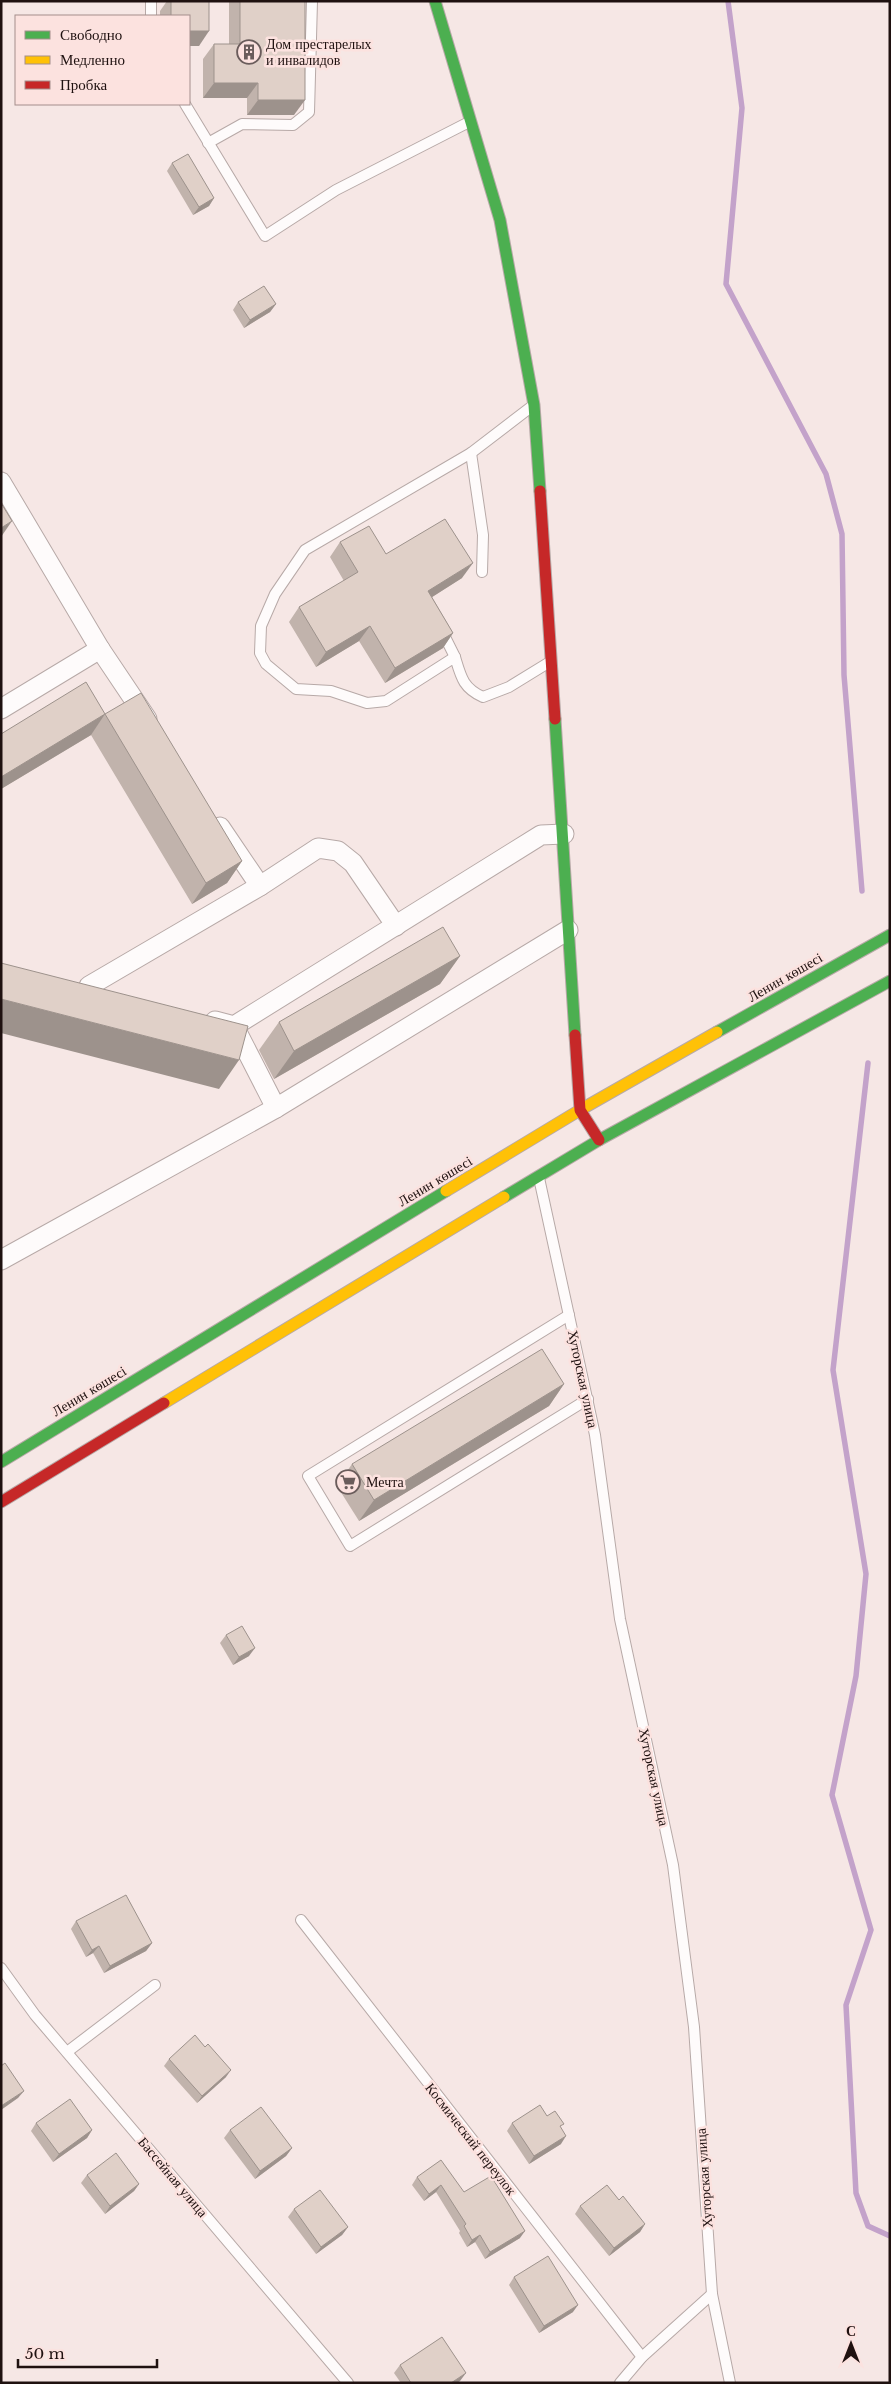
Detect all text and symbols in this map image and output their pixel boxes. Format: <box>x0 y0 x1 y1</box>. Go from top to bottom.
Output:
legend <box>15 15 190 105</box>
text: Свободно <box>60 25 122 44</box>
place label: Дом престарелых и инвалидов <box>266 35 372 69</box>
building icon: Дом престарелых и инвалидов <box>236 39 262 65</box>
text: Медленно <box>60 50 125 69</box>
text: Пробка <box>60 75 108 94</box>
street label: Ленин көшесі <box>744 948 826 1006</box>
street label: Ленин көшесі <box>395 1152 475 1210</box>
street label: Хуторская улица <box>564 1328 602 1430</box>
street label: Ленин көшесі <box>49 1362 129 1420</box>
supermarket icon: Мечта <box>335 1469 361 1495</box>
place label: Мечта <box>366 1473 404 1491</box>
street label: Хуторская улица <box>635 1726 673 1828</box>
street label: Космический переулок <box>421 2079 521 2199</box>
street label: Хуторская улица <box>691 2127 716 2228</box>
street label: Бассейная улица <box>134 2133 212 2221</box>
north arrow <box>826 2319 876 2369</box>
text: С <box>846 2322 856 2340</box>
scale bar <box>18 2336 156 2368</box>
text: 50 m <box>25 2344 65 2363</box>

